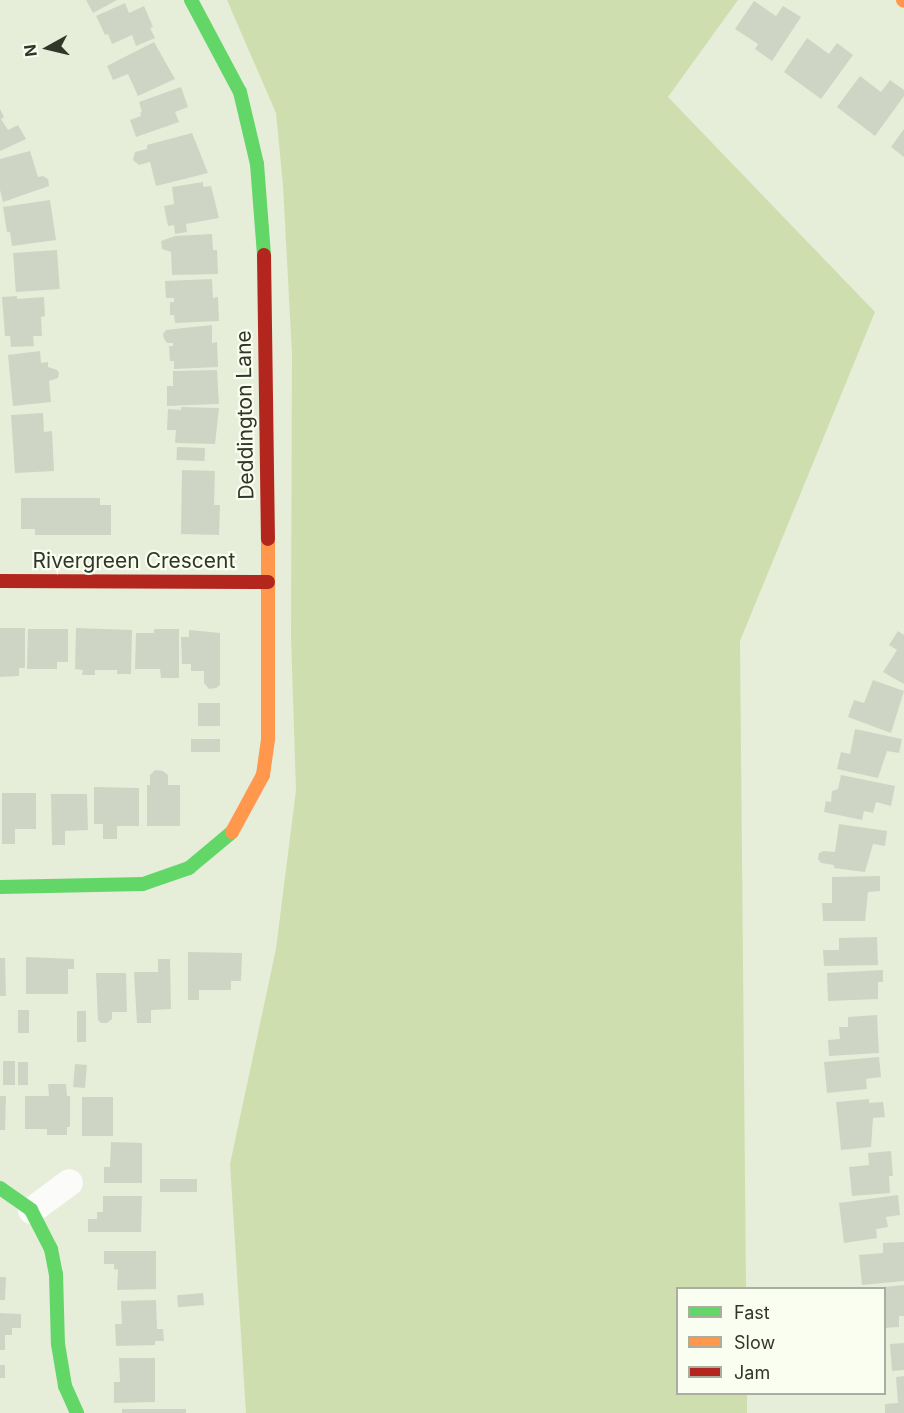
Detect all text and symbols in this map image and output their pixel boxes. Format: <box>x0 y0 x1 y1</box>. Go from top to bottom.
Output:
north arrow <box>18 18 78 78</box>
text: N <box>19 43 41 58</box>
street label: Deddington Lane <box>231 330 259 500</box>
street label: Rivergreen Crescent <box>33 548 235 574</box>
legend <box>676 1287 886 1395</box>
text: Fast <box>734 1302 770 1323</box>
text: Slow <box>734 1332 775 1353</box>
text: Jam <box>734 1362 770 1383</box>

